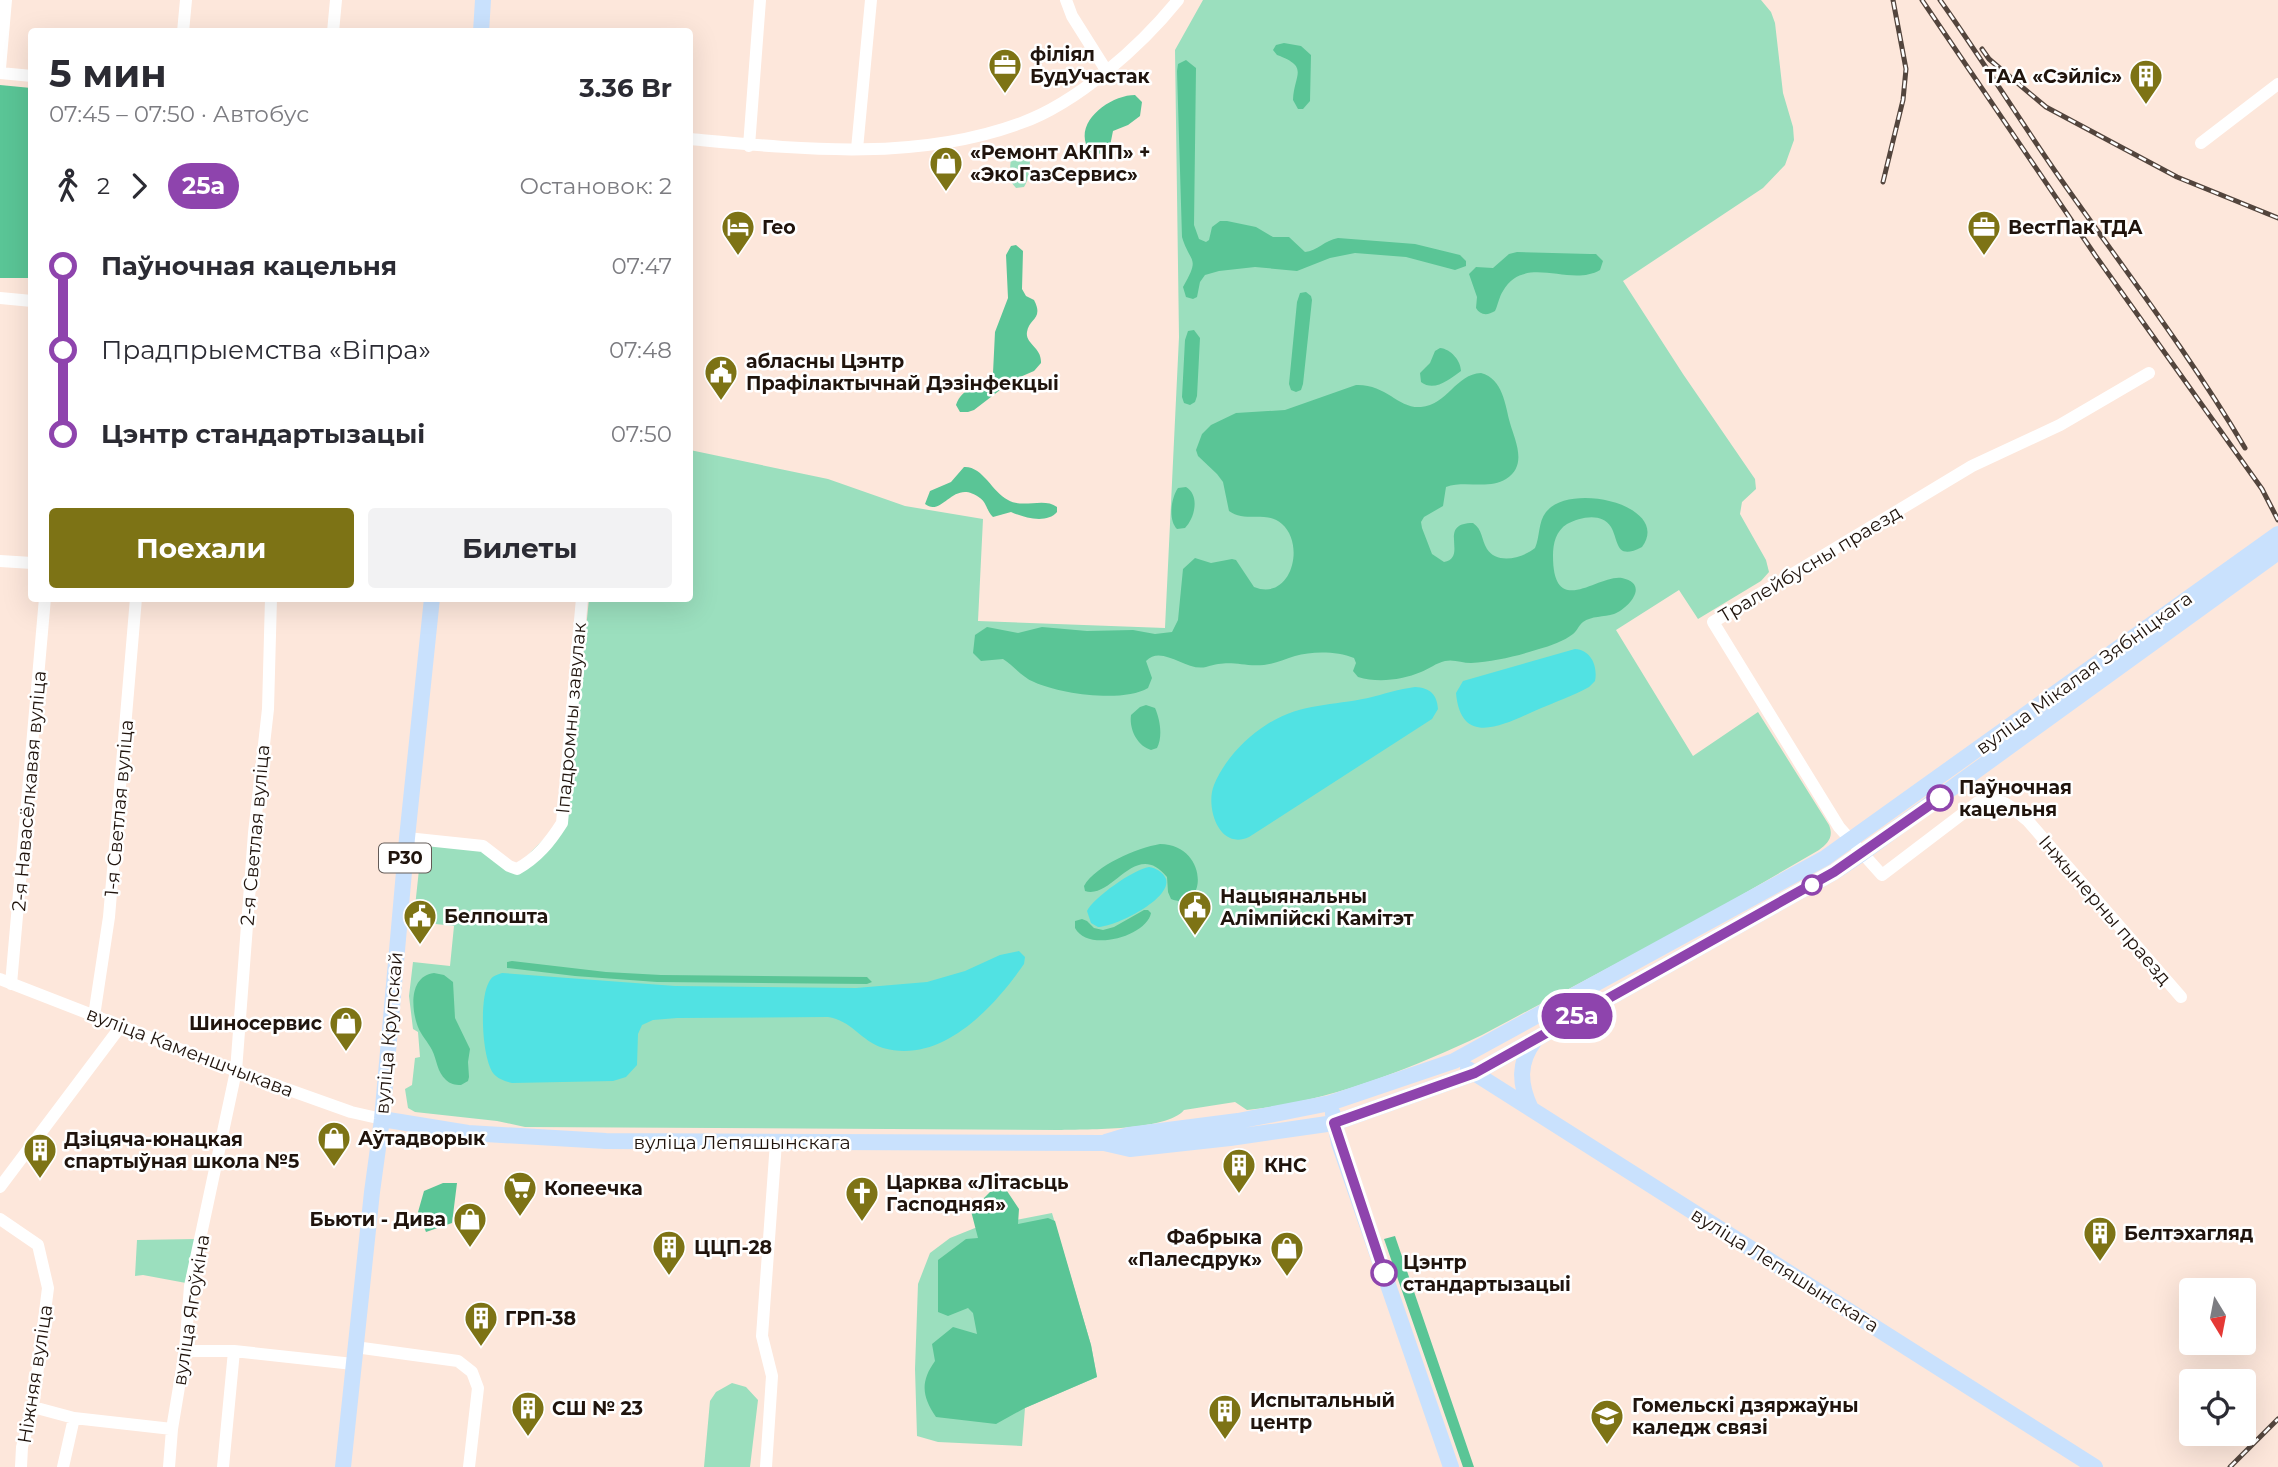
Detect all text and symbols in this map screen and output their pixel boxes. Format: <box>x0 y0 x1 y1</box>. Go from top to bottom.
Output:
place label: філіял БудУчастак <box>1030 43 1151 88</box>
office icon: філіял БудУчастак <box>986 46 1024 95</box>
text: 5 мин <box>49 50 167 97</box>
building icon: ТАА «Сэйліс» <box>2127 57 2165 106</box>
place label: ТАА «Сэйліс» <box>1985 65 2122 88</box>
text: 3.36 Br <box>579 72 672 104</box>
text: 07:45 – 07:50 · Автобус <box>49 100 309 128</box>
place label: «Ремонт АКПП» + «ЭкоГазСервис» <box>970 141 1150 186</box>
shop icon: «Ремонт АКПП» + «ЭкоГазСервис» <box>927 144 965 193</box>
icon: walk <box>49 167 87 205</box>
icon: forward <box>120 167 158 205</box>
text: 25а <box>182 171 225 200</box>
text: 2 <box>97 172 110 200</box>
text: Остановок: 2 <box>520 172 672 200</box>
hotel icon: Гео <box>719 208 757 257</box>
office icon: ВестПак ТДА <box>1965 208 2003 257</box>
place label: Гео <box>762 216 796 239</box>
place label: ВестПак ТДА <box>2008 216 2143 239</box>
text: Паўночная кацельня <box>101 250 397 282</box>
text: 07:47 <box>611 252 672 280</box>
text: Прадпрыемства «Віпра» <box>101 334 431 366</box>
text: 07:48 <box>609 336 672 364</box>
place label: абласны Цэнтр Прафілактычнай Дэзінфекцыі <box>746 350 1059 395</box>
public building icon: абласны Цэнтр Прафілактычнай Дэзінфекцыі <box>702 353 740 402</box>
text: Цэнтр стандартызацыі <box>101 418 425 450</box>
text: 07:50 <box>611 420 672 448</box>
street label: Тралейбусны праезд <box>1715 500 1905 628</box>
button: Поехали <box>49 508 354 588</box>
button: Билеты <box>368 508 672 588</box>
street label: вуліца Мікалая Зябніцкага <box>1971 587 2197 759</box>
street label: Іпадромны завулак <box>551 621 591 815</box>
street label: 2-я Навасёлкавая вуліца <box>7 670 51 912</box>
street label: 1-я Светлая вуліца <box>100 719 138 897</box>
street label: 2-я Светлая вуліца <box>236 744 274 926</box>
place label: Паўночная кацельня <box>1959 776 2072 821</box>
marker: Паўночная кацельня <box>1927 785 1953 811</box>
street label: Інжынерны праезд <box>2034 830 2176 990</box>
road number: Р30 <box>379 844 431 872</box>
unlabelled marker <box>1802 875 1822 895</box>
place label: Нацыянальны Алімпійскі Камітэт <box>1220 885 1414 930</box>
public building icon: Нацыянальны Алімпійскі Камітэт <box>1176 888 1214 937</box>
public building icon: Белпошта <box>401 897 439 946</box>
place label: Белпошта <box>444 905 548 928</box>
street label: вуліца Крупскай <box>370 951 408 1115</box>
line badge: 25а <box>1537 993 1617 1039</box>
text: 25а <box>1556 1001 1598 1030</box>
street label: вуліца Каменшчыкава <box>83 1002 297 1102</box>
shop icon: Шиносервис <box>327 1004 365 1053</box>
place label: Шиносервис <box>189 1012 322 1035</box>
shop icon: Аўтадворык <box>315 1119 353 1168</box>
place label: Аўтадворык <box>358 1127 486 1150</box>
place label: Дзіцяча-юнацкая спартыўная школа №5 <box>64 1128 299 1173</box>
building icon: Дзіцяча-юнацкая спартыўная школа №5 <box>21 1131 59 1180</box>
street label: вуліца Лепяшынскага <box>633 1131 851 1154</box>
building icon: КНС <box>1220 1146 1258 1195</box>
place label: КНС <box>1264 1154 1307 1177</box>
supermarket icon: Копеечка <box>501 1169 539 1218</box>
place label: Царква «Літасьць Гасподняя» <box>886 1171 1069 1216</box>
church icon: Царква «Літасьць Гасподняя» <box>843 1174 881 1223</box>
place label: Копеечка <box>544 1177 643 1200</box>
shop icon: Бьюти - Дива <box>451 1200 489 1249</box>
street label: вуліца Лепяшынскага <box>1687 1203 1883 1337</box>
place label: Бьюти - Дива <box>309 1208 446 1231</box>
building icon: Белтэхагляд <box>2081 1214 2119 1263</box>
place label: Белтэхагляд <box>2124 1222 2253 1245</box>
place label: Фабрыка «Палесдрук» <box>1127 1226 1262 1271</box>
building icon: ЦЦП-28 <box>650 1228 688 1277</box>
shop icon: Фабрыка «Палесдрук» <box>1268 1229 1306 1278</box>
street label: вуліца Ягоўкіна <box>168 1233 214 1387</box>
place label: ЦЦП-28 <box>694 1236 772 1259</box>
place label: Цэнтр стандартызацыі <box>1403 1251 1571 1296</box>
marker: Цэнтр стандартызацыі <box>1371 1260 1397 1286</box>
north arrow <box>2179 1278 2256 1354</box>
map controls <box>2179 1278 2256 1446</box>
building icon: ГРП-38 <box>462 1299 500 1348</box>
street label: Ніжняя вуліца <box>13 1303 57 1445</box>
place label: ГРП-38 <box>505 1307 576 1330</box>
button: locate <box>2179 1369 2256 1446</box>
building icon: СШ № 23 <box>509 1389 547 1438</box>
place label: Испытальный центр <box>1250 1389 1395 1434</box>
building icon: Испытальный центр <box>1206 1392 1244 1441</box>
place label: Гомельскі дзяржаўны каледж связі <box>1632 1394 1859 1439</box>
place label: СШ № 23 <box>552 1397 643 1420</box>
school or university icon: Гомельскі дзяржаўны каледж связі <box>1588 1397 1626 1446</box>

